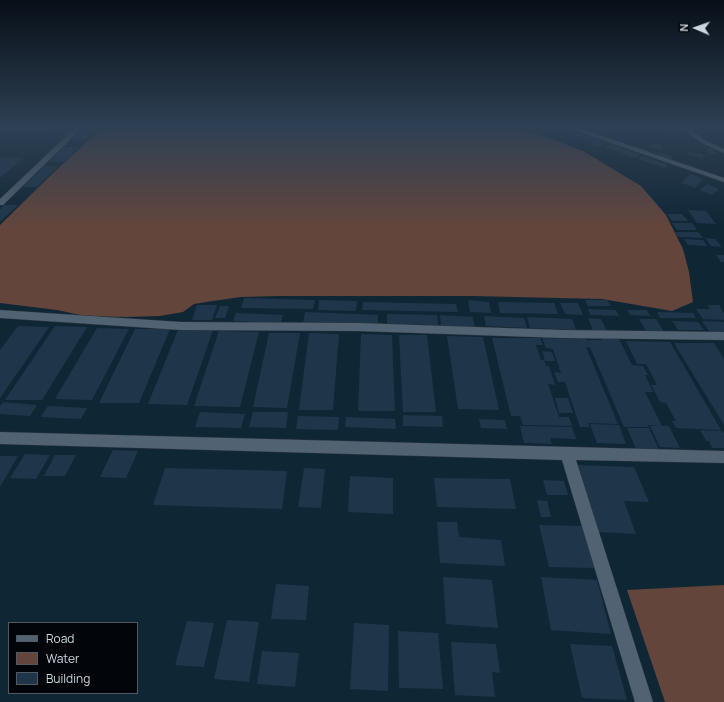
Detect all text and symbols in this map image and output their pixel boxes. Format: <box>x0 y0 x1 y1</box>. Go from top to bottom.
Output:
north arrow <box>676 8 716 48</box>
text: N <box>676 23 691 32</box>
legend <box>8 622 138 694</box>
text: Road <box>46 630 74 647</box>
text: Water <box>46 650 79 667</box>
text: Building <box>46 670 90 687</box>

